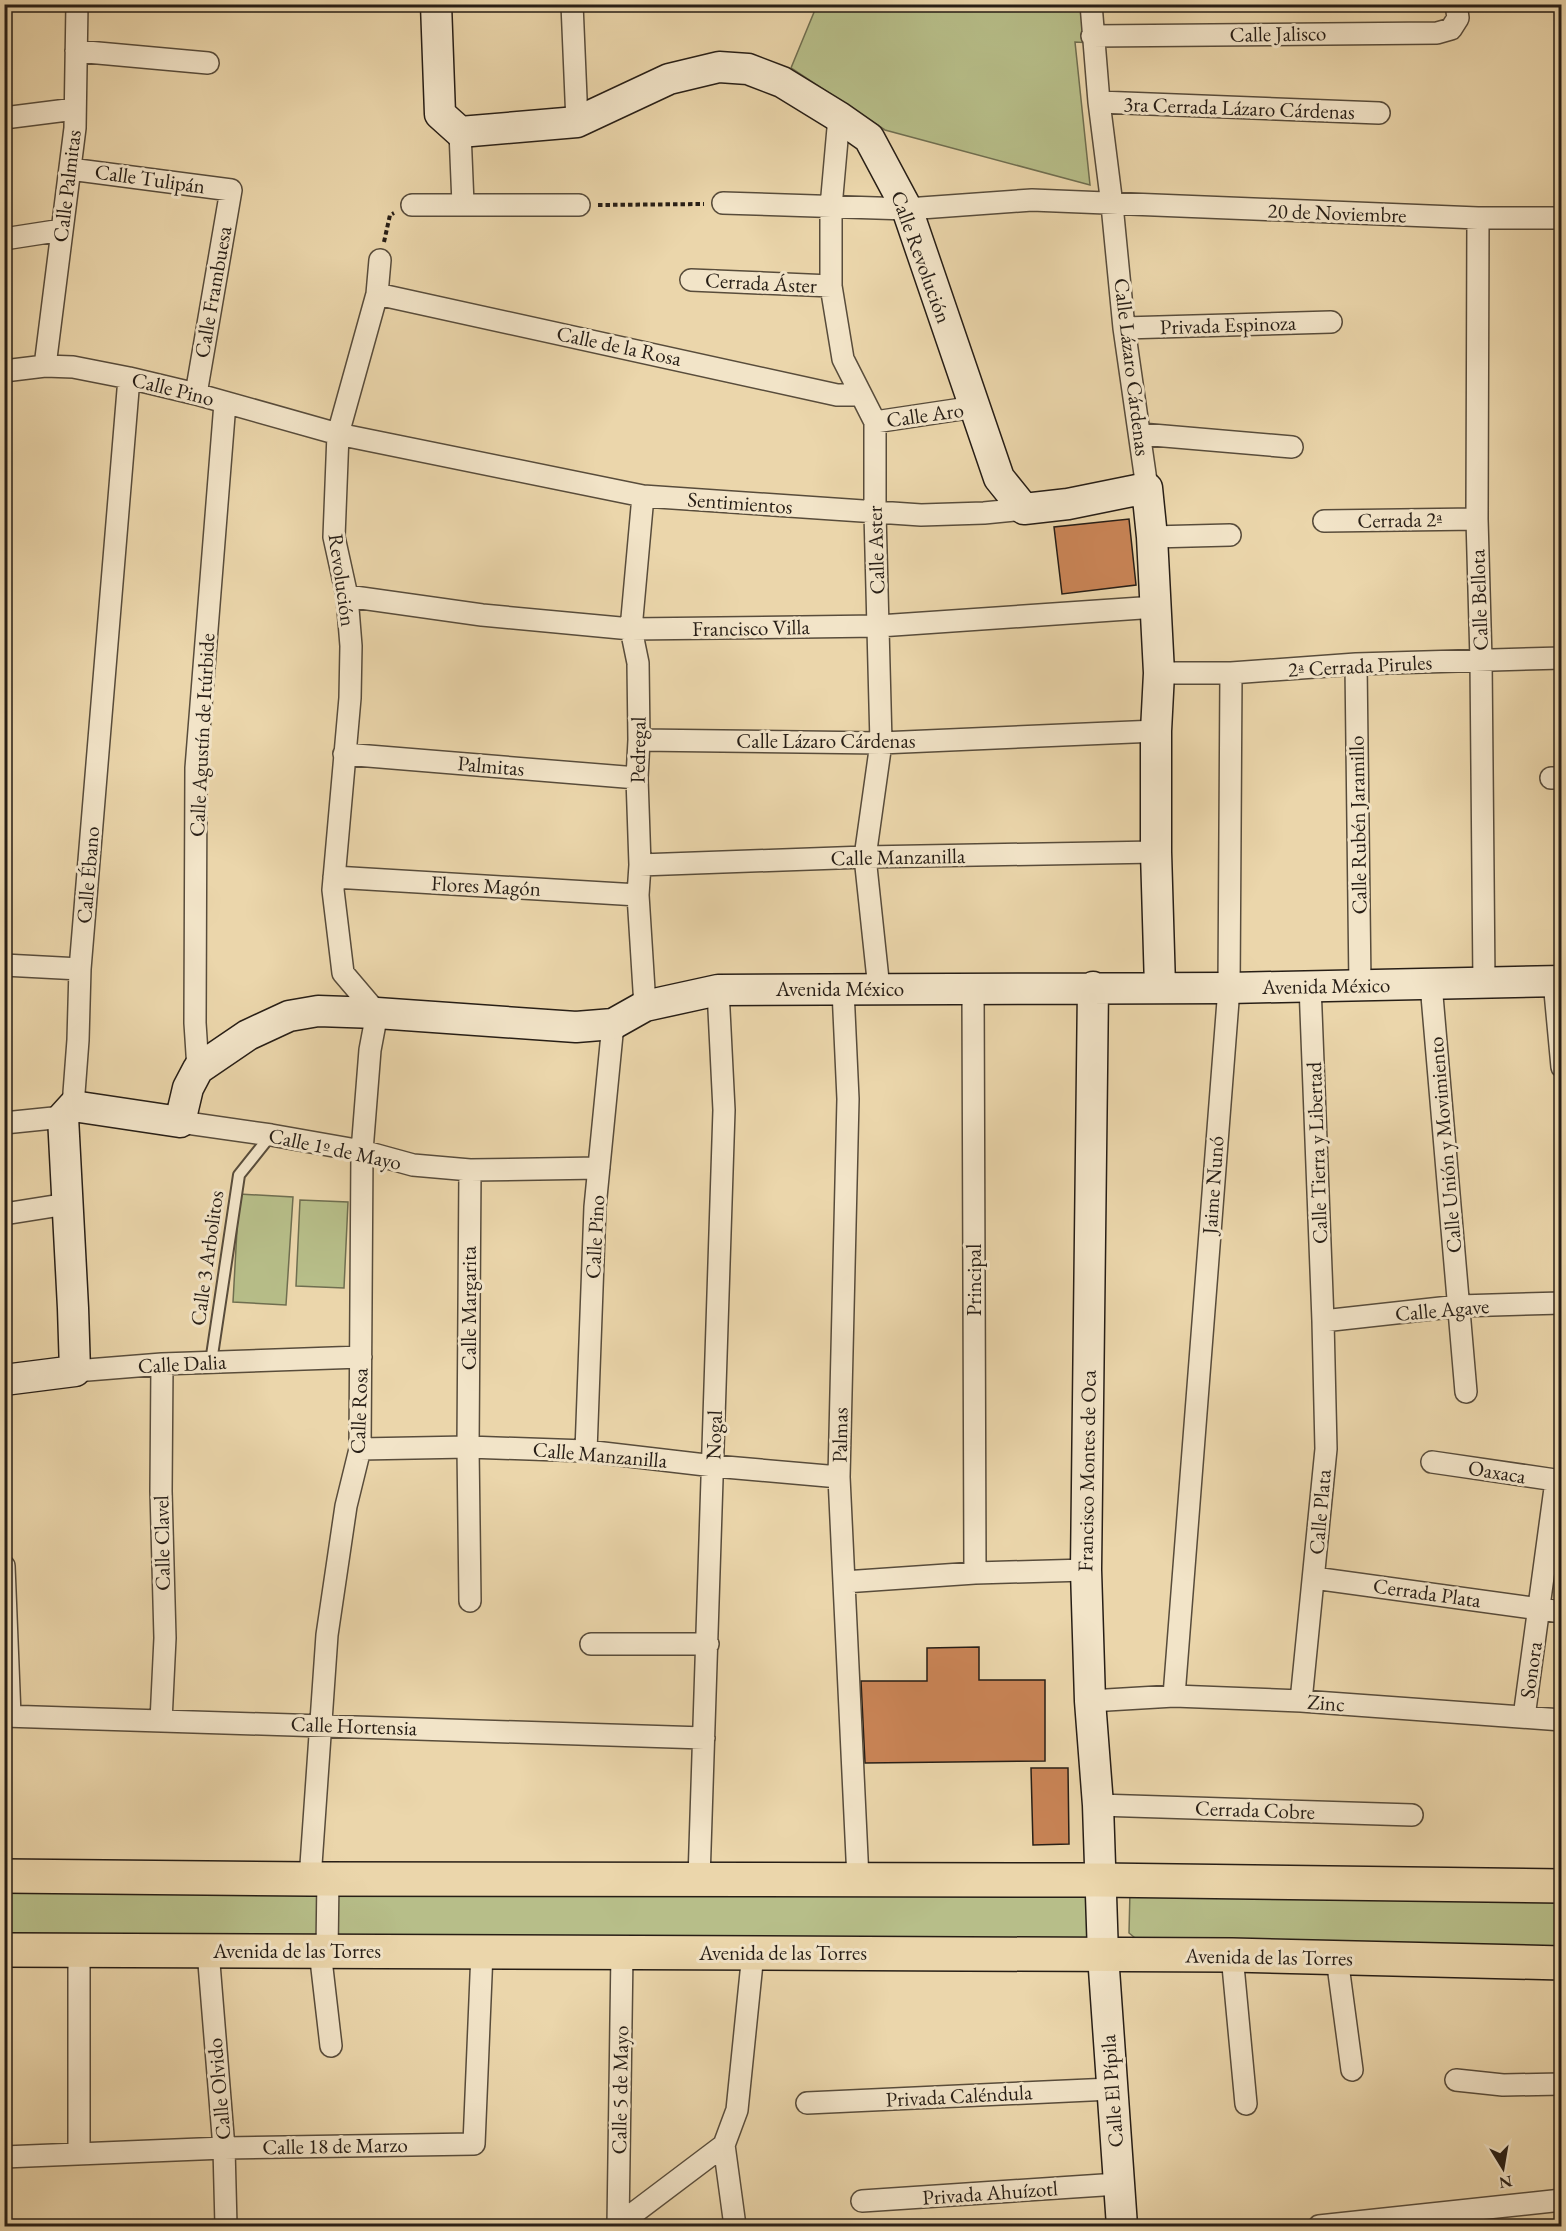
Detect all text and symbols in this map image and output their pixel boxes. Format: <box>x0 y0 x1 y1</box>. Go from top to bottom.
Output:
street label: Calle Jalisco <box>1229 19 1327 48</box>
street label: 3ra Cerrada Lázaro Cárdenas <box>1123 90 1356 125</box>
street label: Calle Palmitas <box>46 128 87 244</box>
street label: Calle Tulipán <box>93 157 207 200</box>
street label: Calle Revolución <box>885 187 958 327</box>
street label: 20 de Noviembre <box>1267 197 1407 228</box>
street label: Calle Frambuesa <box>188 223 237 360</box>
street label: Cerrada Áster <box>704 266 818 299</box>
street label: Calle Lázaro Cárdenas <box>1108 276 1157 458</box>
street label: Privada Espinoza <box>1159 309 1297 340</box>
street label: Calle de la Rosa <box>554 319 685 372</box>
street label: Calle Pino <box>129 365 217 412</box>
street label: Calle Aro <box>885 396 965 433</box>
street label: Sentimientos <box>687 485 794 520</box>
street label: Calle Aster <box>860 505 891 595</box>
street label: Cerrada 2ª <box>1357 505 1443 534</box>
street label: Revolución <box>323 532 362 628</box>
street label: Calle Bellota <box>1463 548 1494 651</box>
street label: Francisco Villa <box>692 613 811 642</box>
street label: Calle Agustín de Itúrbide <box>183 632 220 838</box>
street label: 2ª Cerrada Pirules <box>1287 648 1433 683</box>
street label: Pedregal <box>623 716 652 784</box>
street label: Calle Lázaro Cárdenas <box>736 727 916 754</box>
street label: Calle Rubén Jaramillo <box>1342 735 1373 915</box>
street label: Palmitas <box>456 749 526 782</box>
street label: Calle Ébano <box>70 825 105 925</box>
street label: Calle Manzanilla <box>830 842 966 871</box>
street label: Flores Magón <box>430 869 542 902</box>
street label: Avenida México <box>1261 971 1390 1000</box>
street label: Avenida México <box>775 975 904 1002</box>
street label: Calle Unión y Movimiento <box>1422 1036 1467 1254</box>
street label: Calle Tierra y Libertad <box>1300 1061 1333 1245</box>
street label: Calle 1º de Mayo <box>266 1121 404 1176</box>
street label: Jaime Nunó <box>1195 1135 1229 1237</box>
street label: Calle 3 Arbolitos <box>184 1188 229 1327</box>
street label: Calle Pino <box>579 1194 610 1280</box>
street label: Principal <box>960 1244 987 1316</box>
street label: Calle Margarita <box>455 1245 482 1370</box>
street label: Calle Agave <box>1394 1292 1490 1327</box>
street label: Calle Dalia <box>137 1348 228 1379</box>
street label: Calle Rosa <box>344 1367 374 1455</box>
street label: Francisco Montes de Oca <box>1071 1369 1102 1572</box>
street label: Palmas <box>826 1407 853 1463</box>
street label: Nogal <box>699 1410 728 1460</box>
street label: Calle Manzanilla <box>532 1435 669 1474</box>
street label: Oaxaca <box>1466 1454 1528 1489</box>
street label: Calle Plata <box>1302 1467 1337 1556</box>
street label: Calle Clavel <box>147 1495 176 1591</box>
street label: Cerrada Plata <box>1371 1572 1483 1614</box>
street label: Sonora <box>1513 1639 1548 1700</box>
street label: Zinc <box>1306 1688 1346 1717</box>
street label: Calle Hortensia <box>290 1710 418 1741</box>
street label: Cerrada Cobre <box>1195 1794 1315 1825</box>
street label: Avenida de las Torres <box>212 1937 381 1964</box>
street label: Avenida de las Torres <box>698 1939 867 1966</box>
street label: Avenida de las Torres <box>1184 1942 1353 1971</box>
street label: Calle 5 de Mayo <box>605 2025 634 2155</box>
street label: Calle El Pípila <box>1094 2033 1129 2148</box>
street label: Calle Olvido <box>201 2037 236 2141</box>
street label: Privada Caléndula <box>885 2078 1034 2113</box>
street label: Calle 18 de Marzo <box>262 2131 408 2160</box>
north arrow <box>1473 2138 1533 2198</box>
text: N <box>1497 2171 1514 2194</box>
street label: Privada Ahuízotl <box>921 2174 1059 2211</box>

